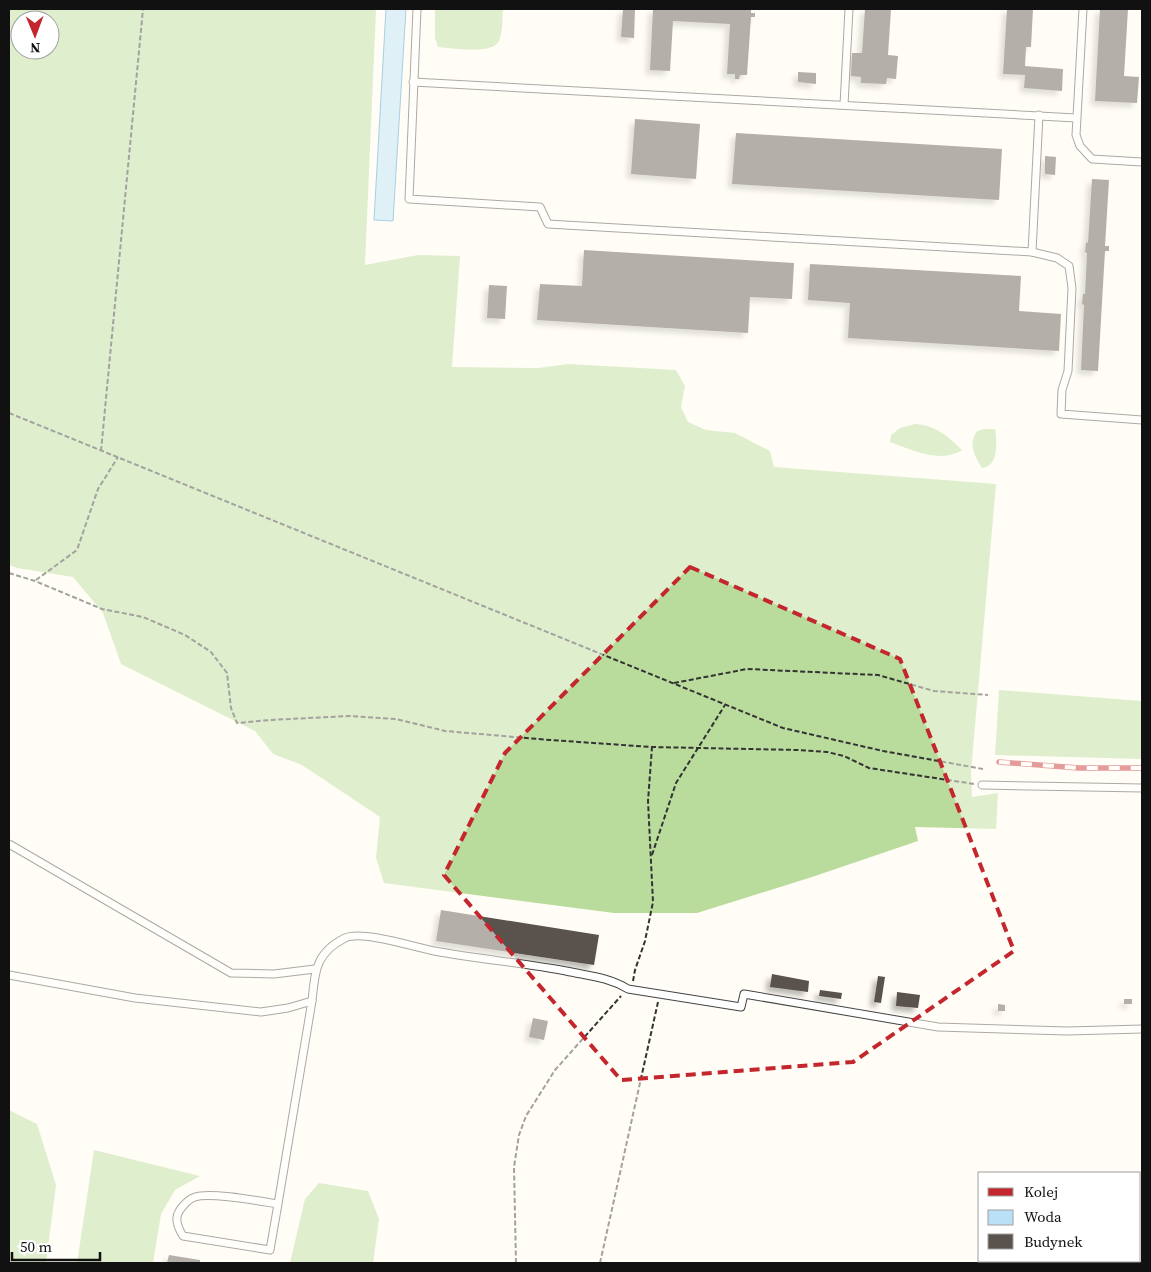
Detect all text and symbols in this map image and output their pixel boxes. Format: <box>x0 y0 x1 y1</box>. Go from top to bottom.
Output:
north arrow <box>10 10 60 60</box>
text: N <box>30 38 41 58</box>
legend <box>978 1172 1141 1262</box>
text: Kolej <box>1024 1181 1058 1202</box>
text: Woda <box>1024 1206 1062 1227</box>
scale bar <box>12 1230 100 1262</box>
text: Budynek <box>1024 1231 1083 1252</box>
text: 50 m <box>20 1236 52 1257</box>

